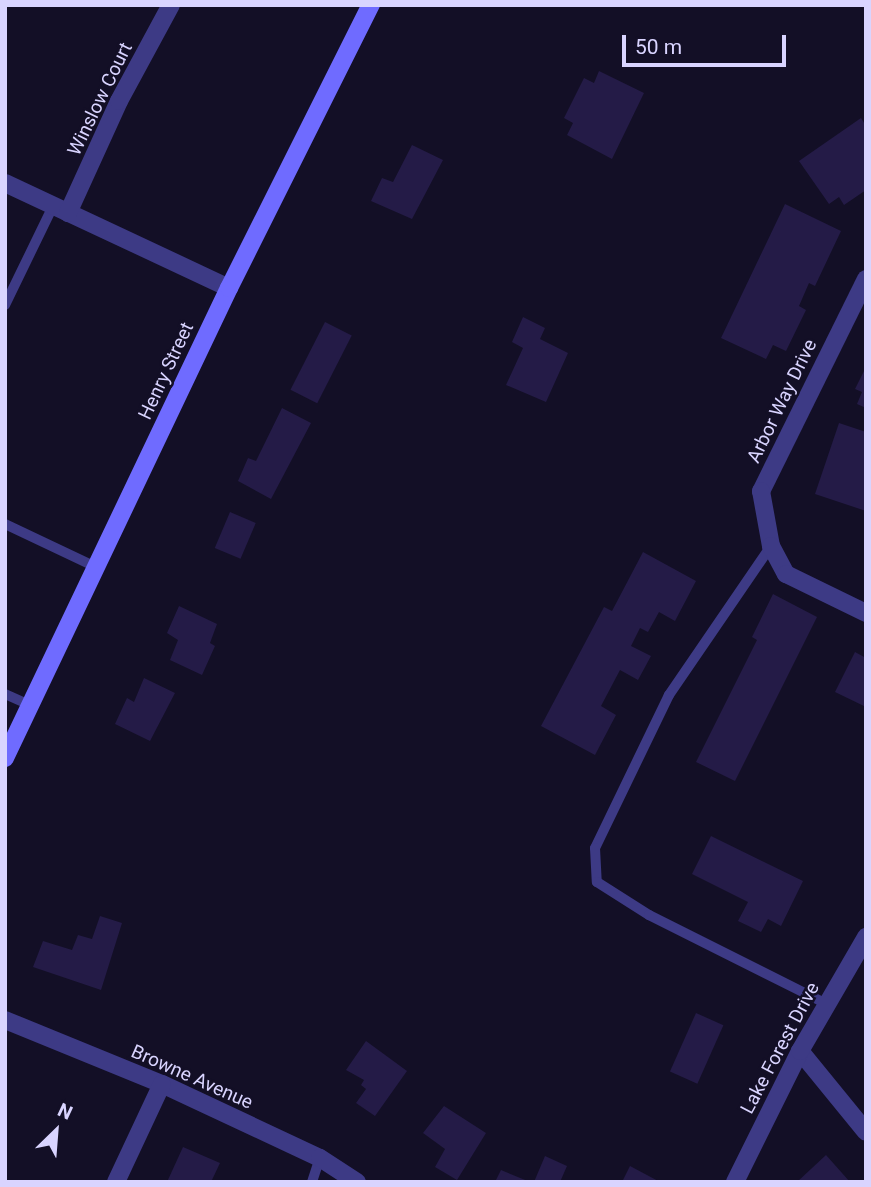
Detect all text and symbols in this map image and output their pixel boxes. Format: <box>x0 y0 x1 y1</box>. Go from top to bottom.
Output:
scale bar <box>626 21 790 65</box>
text: 50 m <box>635 35 682 59</box>
street label: Winslow Court <box>63 39 137 159</box>
street label: Henry Street <box>134 319 198 423</box>
street label: Arbor Way Drive <box>742 336 822 466</box>
street label: Lake Forest Drive <box>736 978 824 1118</box>
street label: Browne Avenue <box>128 1040 256 1114</box>
north arrow <box>21 1096 91 1166</box>
text: N <box>54 1098 76 1125</box>

